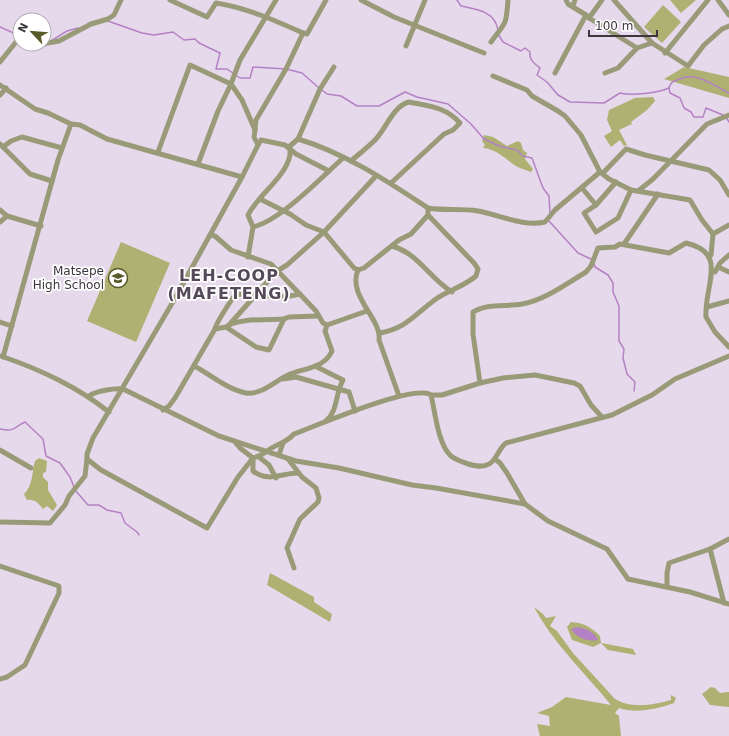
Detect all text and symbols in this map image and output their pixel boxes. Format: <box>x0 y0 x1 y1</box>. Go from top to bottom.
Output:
north arrow <box>12 12 52 52</box>
scale bar <box>589 12 657 38</box>
text: 100 m <box>595 19 633 33</box>
text: N <box>16 21 31 35</box>
place label: Matsepe High School <box>33 264 104 292</box>
district label: LEH-COOP (MAFETENG) <box>167 266 291 303</box>
school or university icon: Matsepe High School <box>107 267 129 289</box>

